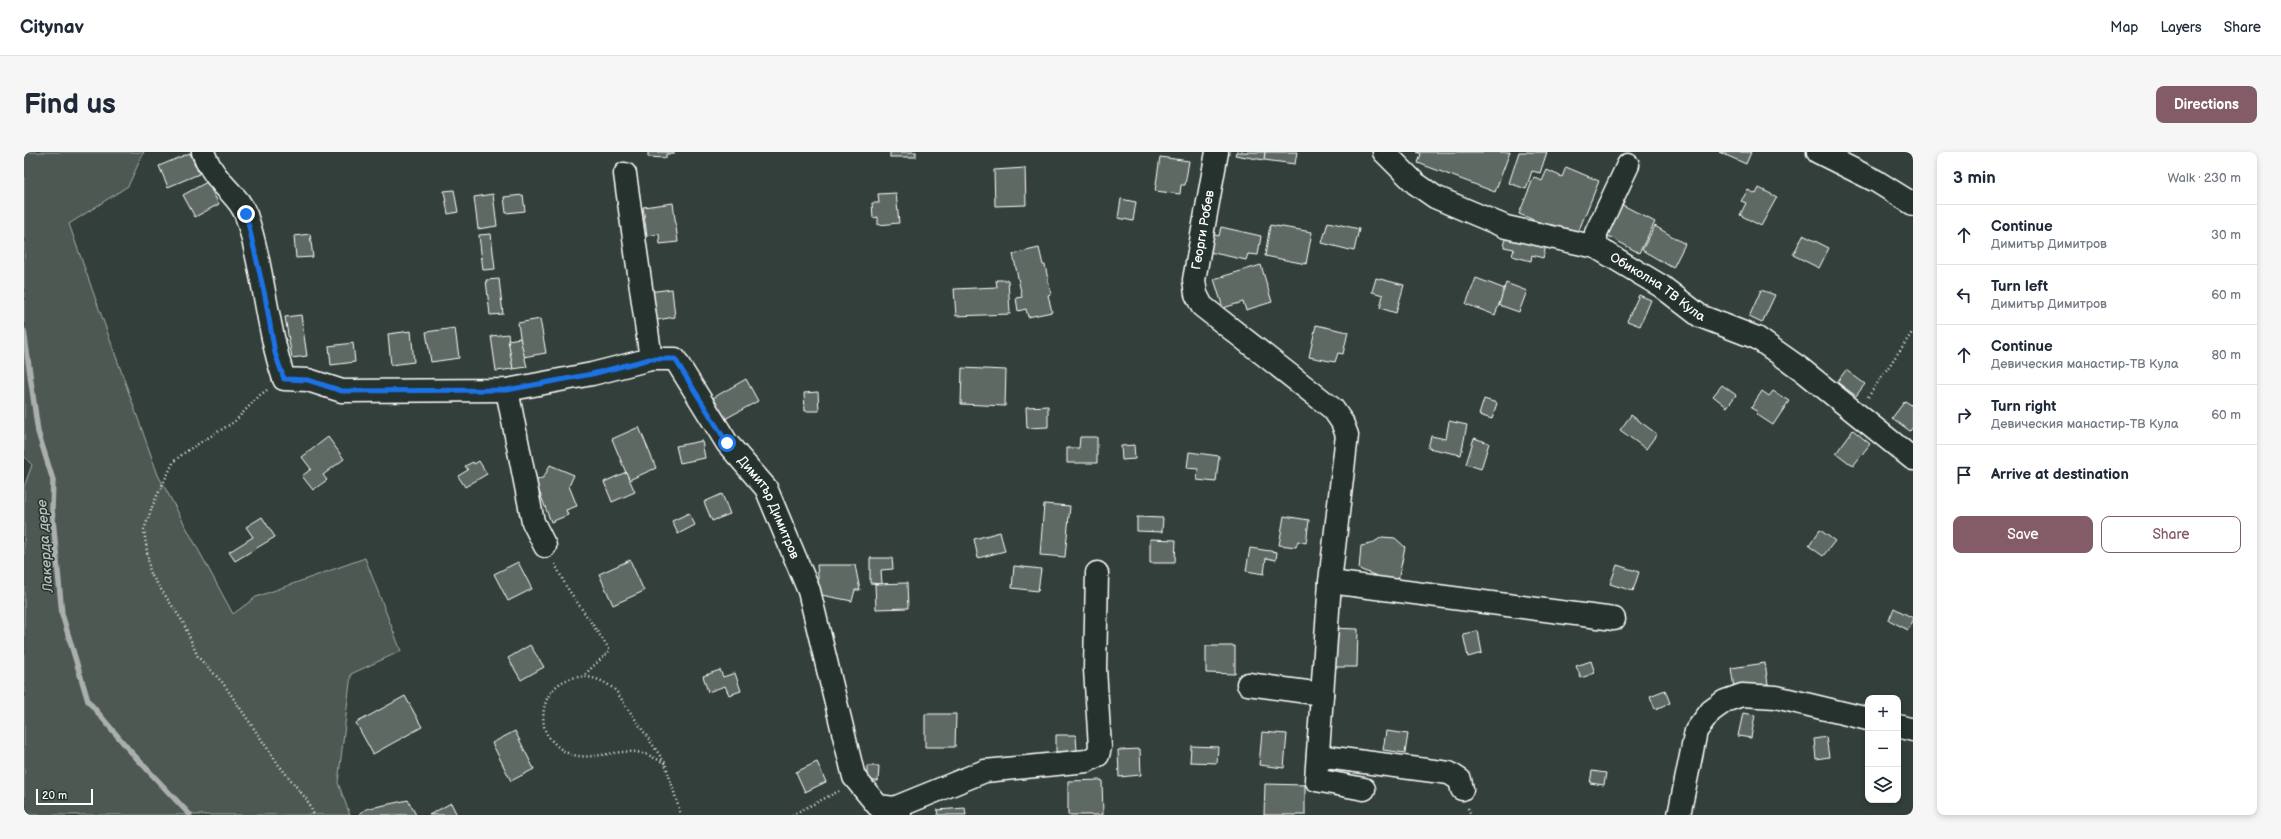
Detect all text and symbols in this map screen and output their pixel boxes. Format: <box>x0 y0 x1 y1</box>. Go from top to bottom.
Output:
text: Citynav <box>20 16 84 39</box>
text: Map <box>2110 19 2138 36</box>
text: Layers <box>2160 19 2202 36</box>
text: Share <box>2224 19 2261 36</box>
button: Directions <box>2156 86 2257 123</box>
text: Find us <box>24 88 116 121</box>
text: 3 min <box>1953 168 1996 188</box>
text: Walk · 230 m <box>2167 170 2241 186</box>
street label: Георги Робев <box>1188 189 1218 271</box>
route end <box>237 205 255 223</box>
text: Continue <box>1991 217 2053 236</box>
icon: ahead <box>1953 224 1975 246</box>
text: 30 m <box>2211 227 2241 243</box>
text: Димитър Димитров <box>1991 236 2107 252</box>
street label: Обиколна ТВ Кула <box>1607 249 1707 325</box>
text: Turn left <box>1991 277 2048 296</box>
icon: left <box>1953 284 1975 306</box>
text: 60 m <box>2211 287 2241 303</box>
text: Димитър Димитров <box>1991 296 2107 312</box>
text: Continue <box>1991 337 2053 356</box>
icon: ahead <box>1953 344 1975 366</box>
text: 80 m <box>2212 347 2241 363</box>
text: Девическия манастир-ТВ Кула <box>1991 356 2179 372</box>
text: Turn right <box>1991 397 2056 416</box>
icon: right <box>1953 404 1975 426</box>
text: 60 m <box>2211 407 2241 423</box>
text: Девическия манастир-ТВ Кула <box>1991 416 2179 432</box>
route start <box>718 434 736 452</box>
street label: Димитър Димитров <box>734 453 803 562</box>
icon: arrive <box>1953 464 1975 486</box>
text: Arrive at destination <box>1991 465 2129 484</box>
water label: Лакерда дере <box>33 499 57 594</box>
button: Save <box>1953 516 2093 553</box>
button: Share <box>2101 516 2241 553</box>
map controls <box>1865 695 1901 803</box>
button: + <box>1865 695 1901 731</box>
button: − <box>1865 731 1901 767</box>
button: layers <box>1865 767 1901 803</box>
scale bar <box>36 787 93 806</box>
text: 20 m <box>42 789 67 802</box>

